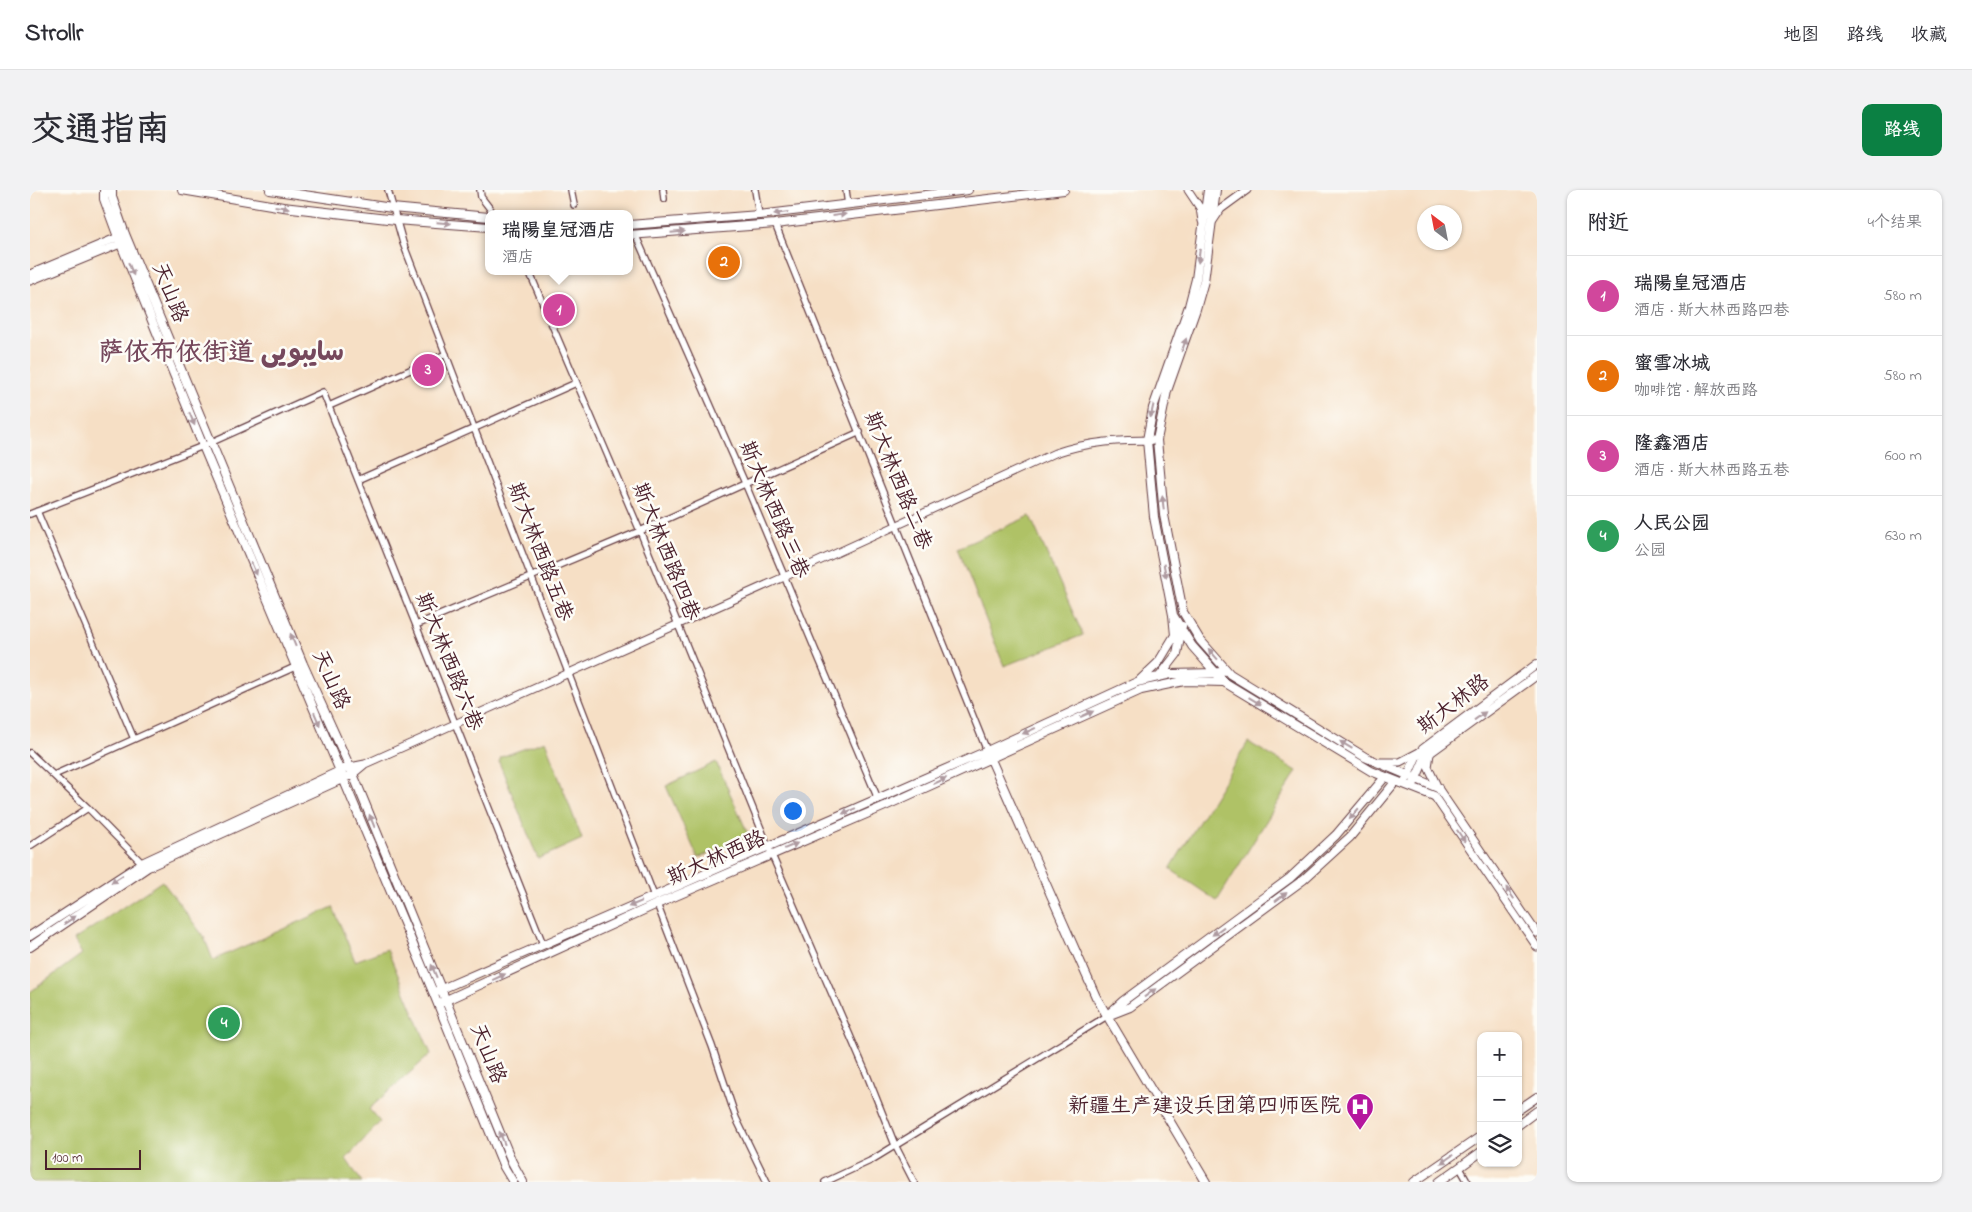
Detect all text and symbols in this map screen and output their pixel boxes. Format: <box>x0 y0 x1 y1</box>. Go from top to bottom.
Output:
text: Strollr <box>25 17 83 52</box>
text: 地图 <box>1783 23 1819 49</box>
text: 路线 <box>1847 23 1883 49</box>
text: 收藏 <box>1911 23 1947 49</box>
button: 路线 <box>1862 104 1942 156</box>
text: 交通指南 <box>30 106 170 157</box>
one-way arrow <box>274 203 290 211</box>
north arrow <box>1417 205 1462 250</box>
one-way arrow <box>772 209 788 217</box>
text: 附近 <box>1587 209 1629 239</box>
popup <box>485 210 633 275</box>
one-way arrow <box>832 211 848 219</box>
text: 4个结果 <box>1867 211 1922 235</box>
text: 瑞陽皇冠酒店 <box>502 218 616 245</box>
one-way arrow <box>436 220 452 228</box>
one-way arrow <box>670 228 686 236</box>
pin: 2 <box>708 243 740 281</box>
text: 酒店 <box>502 246 534 270</box>
one-way arrow <box>1195 248 1203 264</box>
street label: 天山路 <box>143 258 195 328</box>
one-way arrow <box>127 262 135 276</box>
text: 瑞陽皇冠酒店 <box>1634 271 1748 298</box>
text: 1 <box>1600 284 1606 308</box>
text: 580 m <box>1884 284 1922 308</box>
pin: 1 <box>543 291 575 329</box>
text: 酒店 · 斯大林西路四巷 <box>1634 299 1789 323</box>
district label: 萨依布依街道 سايبويى <box>98 335 344 373</box>
one-way arrow <box>1180 337 1188 352</box>
pin: 3 <box>412 351 444 389</box>
text: 蜜雪冰城 <box>1634 351 1710 378</box>
text: 2 <box>1599 364 1607 388</box>
text: 580 m <box>1884 364 1922 388</box>
text: 咖啡馆 · 解放西路 <box>1634 379 1757 403</box>
one-way arrow <box>1148 403 1156 419</box>
street label: 斯大林西路二巷 <box>856 407 938 555</box>
one-way arrow <box>188 412 196 426</box>
text: 隆鑫酒店 <box>1634 431 1710 458</box>
street label: 斯大林西路三巷 <box>730 436 816 584</box>
text: 3 <box>1600 444 1606 468</box>
text: 600 m <box>1885 444 1922 468</box>
text: 酒店 · 斯大林西路五巷 <box>1634 459 1789 483</box>
street label: 斯大林西路五巷 <box>499 478 579 626</box>
street label: 斯大林西路四巷 <box>624 478 706 626</box>
one-way arrow <box>1159 495 1167 511</box>
text: 人民公园 <box>1634 511 1710 538</box>
text: 4 <box>1600 524 1606 548</box>
text: 630 m <box>1885 524 1922 548</box>
text: 公园 <box>1634 539 1666 563</box>
one-way arrow <box>250 562 258 577</box>
one-way arrow <box>1161 564 1169 579</box>
street label: 斯大林西路六巷 <box>407 588 489 736</box>
one-way arrow <box>289 632 297 647</box>
street label: 天山路 <box>303 645 357 715</box>
one-way arrow <box>1207 649 1219 661</box>
street label: 斯大林路 <box>1411 668 1497 742</box>
one-way arrow <box>1248 696 1261 705</box>
one-way arrow <box>1080 709 1094 717</box>
one-way arrow <box>1473 711 1487 721</box>
one-way arrow <box>313 712 321 726</box>
one-way arrow <box>1022 728 1036 736</box>
one-way arrow <box>1340 741 1353 750</box>
one-way arrow <box>932 777 947 785</box>
your location <box>780 798 806 824</box>
one-way arrow <box>842 808 856 816</box>
one-way arrow <box>1349 808 1360 820</box>
one-way arrow <box>368 814 376 828</box>
street label: 斯大林西路 <box>663 824 771 894</box>
one-way arrow <box>1456 829 1466 843</box>
one-way arrow <box>783 841 798 849</box>
one-way arrow <box>110 874 124 884</box>
one-way arrow <box>1505 886 1514 900</box>
one-way arrow <box>1274 891 1287 902</box>
one-way arrow <box>628 900 642 908</box>
one-way arrow <box>64 915 77 925</box>
one-way arrow <box>1211 926 1225 936</box>
one-way arrow <box>430 964 438 978</box>
one-way arrow <box>491 972 506 981</box>
one-way arrow <box>1143 988 1157 998</box>
pin: 4 <box>208 1004 240 1042</box>
street label: 天山路 <box>461 1019 513 1089</box>
map controls <box>1477 1032 1522 1167</box>
button: + <box>1477 1032 1522 1077</box>
button: − <box>1477 1077 1522 1122</box>
place label: 新疆生产建设兵团第四师医院 <box>1068 1092 1341 1122</box>
hospital icon: 新疆生产建设兵团第四师医院 <box>1345 1092 1375 1131</box>
button: layers <box>1477 1122 1522 1167</box>
one-way arrow <box>498 1131 506 1145</box>
scale bar <box>45 1147 141 1170</box>
text: 100 m <box>52 1148 83 1169</box>
one-way arrow <box>1441 1154 1454 1164</box>

